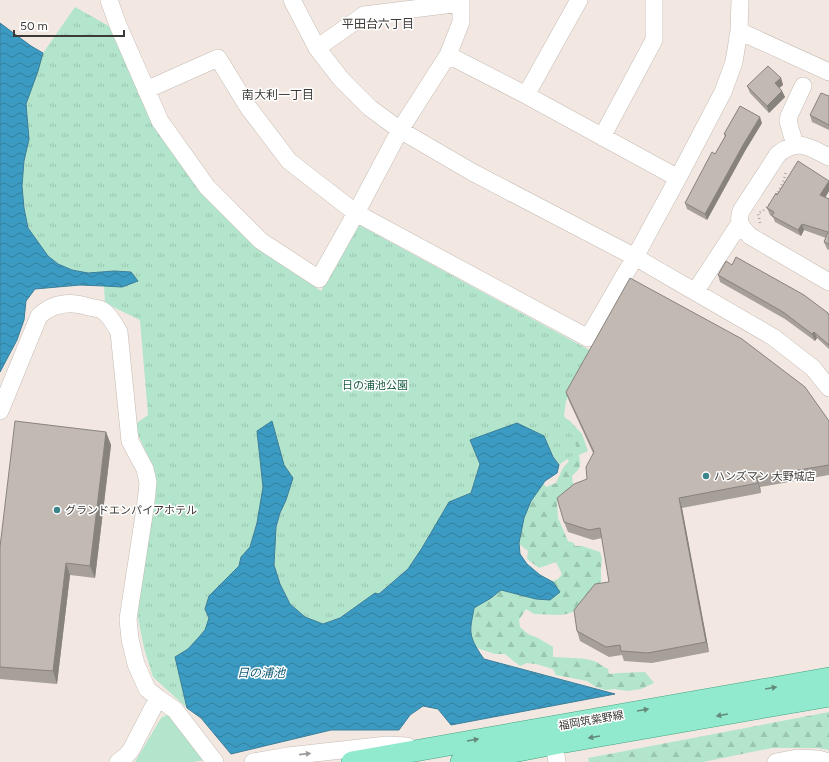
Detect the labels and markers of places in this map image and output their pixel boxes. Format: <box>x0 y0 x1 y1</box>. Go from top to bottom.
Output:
place label: ハンズマン 大野城店 <box>714 470 816 483</box>
marker: ハンズマン 大野城店 <box>701 471 711 481</box>
place label: グランドエンパイアホテル <box>65 504 197 517</box>
marker: グランドエンパイアホテル <box>52 505 62 515</box>

